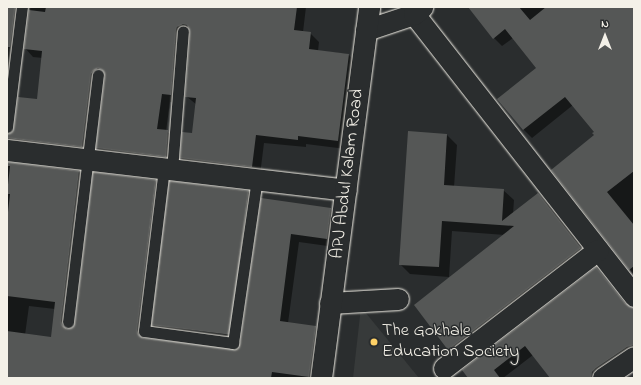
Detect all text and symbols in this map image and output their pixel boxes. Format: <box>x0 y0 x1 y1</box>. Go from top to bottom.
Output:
north arrow <box>585 16 625 56</box>
text: N <box>601 16 609 32</box>
street label: APJ Abdul Kalam Road <box>327 88 369 260</box>
place label: The Gokhale Education Society <box>382 321 519 364</box>
marker: The Gokhale Education Society <box>369 337 379 347</box>

